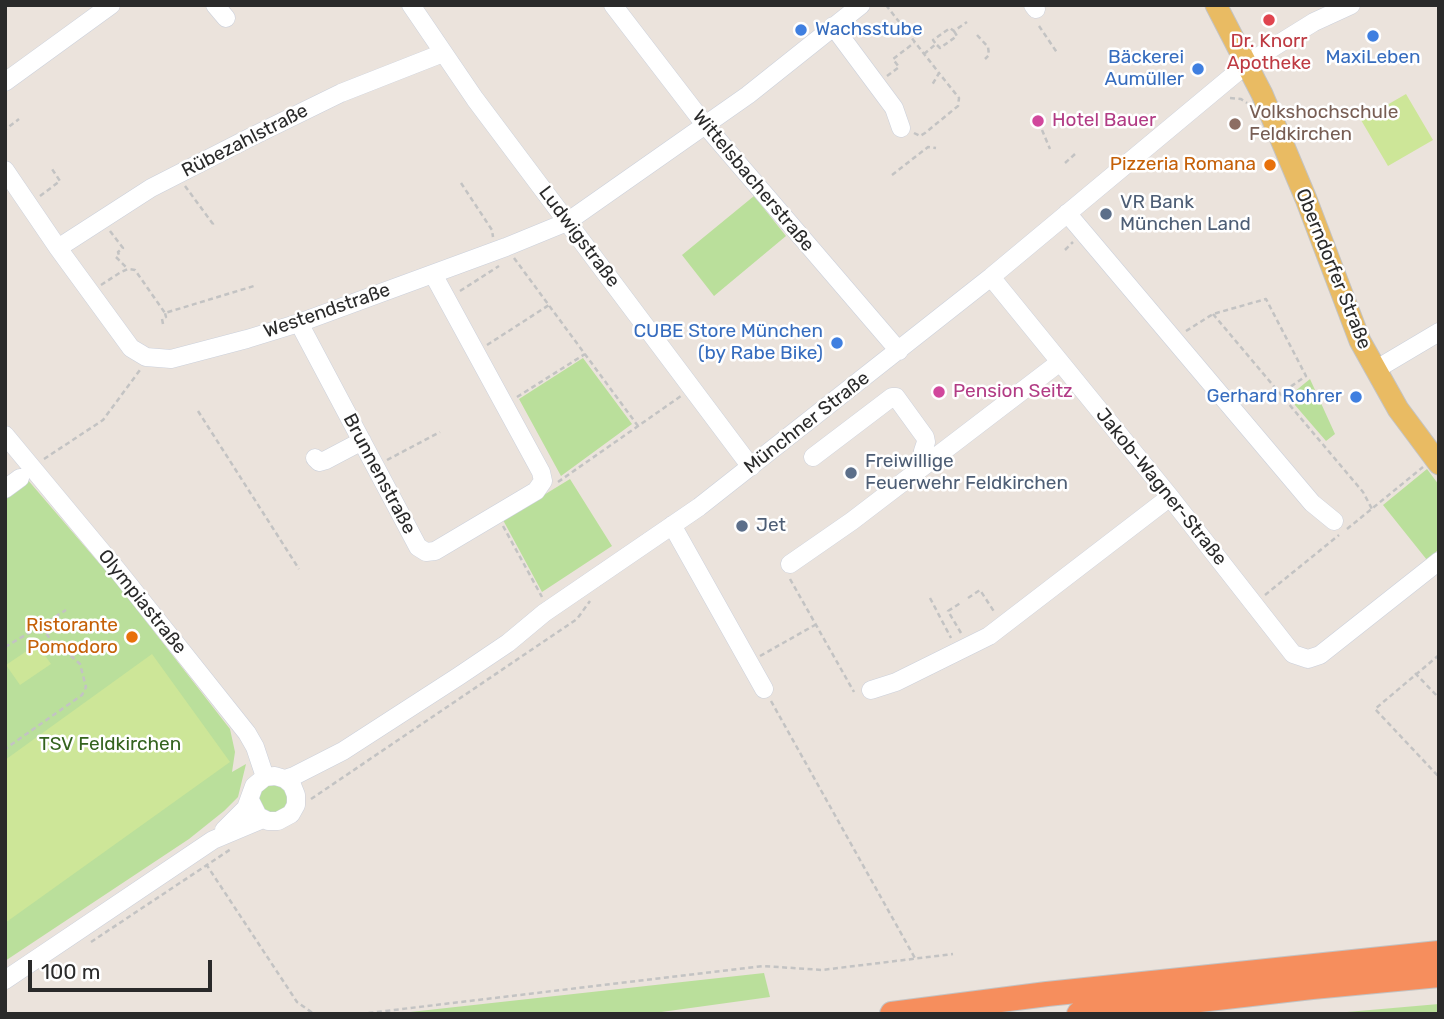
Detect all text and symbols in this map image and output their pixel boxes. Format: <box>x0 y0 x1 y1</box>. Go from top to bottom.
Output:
marker: Dr. Knorr Apotheke <box>1261 12 1277 28</box>
place label: Wachsstube <box>815 19 923 41</box>
marker: Wachsstube <box>793 22 809 38</box>
marker: MaxiLeben <box>1365 28 1381 44</box>
place label: Dr. Knorr Apotheke <box>1227 31 1311 75</box>
place label: Bäckerei Aumüller <box>1105 47 1184 91</box>
place label: MaxiLeben <box>1325 47 1421 69</box>
marker: Bäckerei Aumüller <box>1190 61 1206 77</box>
street label: Rübezahlstraße <box>178 99 312 183</box>
place label: Volkshochschule Feldkirchen <box>1249 102 1398 146</box>
street label: Wittelsbacherstraße <box>687 106 819 256</box>
place label: Hotel Bauer <box>1052 110 1156 132</box>
marker: Hotel Bauer <box>1030 113 1046 129</box>
marker: Volkshochschule Feldkirchen <box>1227 116 1243 132</box>
place label: Pizzeria Romana <box>1110 154 1256 176</box>
marker: Pizzeria Romana <box>1262 157 1278 173</box>
street label: Ludwigstraße <box>534 182 624 292</box>
street label: Oberndorfer Straße <box>1290 185 1376 353</box>
place label: VR Bank München Land <box>1120 192 1251 236</box>
marker: VR Bank München Land <box>1098 206 1114 222</box>
street label: Westendstraße <box>261 279 393 343</box>
place label: CUBE Store München (by Rabe Bike) <box>633 321 823 365</box>
marker: CUBE Store München (by Rabe Bike) <box>829 335 845 351</box>
street label: Münchner Straße <box>740 367 874 479</box>
place label: Pension Seitz <box>953 381 1073 403</box>
marker: Pension Seitz <box>931 384 947 400</box>
place label: Gerhard Rohrer <box>1206 386 1342 408</box>
marker: Gerhard Rohrer <box>1348 389 1364 405</box>
street label: Jakob-Wagner-Straße <box>1091 404 1231 570</box>
street label: Brunnenstraße <box>338 410 420 538</box>
place label: Freiwillige Feuerwehr Feldkirchen <box>865 451 1068 495</box>
marker: Freiwillige Feuerwehr Feldkirchen <box>843 465 859 481</box>
place label: Jet <box>756 515 786 537</box>
marker: Jet <box>734 518 750 534</box>
street label: Olympiastraße <box>93 545 191 659</box>
place label: Ristorante Pomodoro <box>26 615 118 659</box>
marker: Ristorante Pomodoro <box>124 629 140 645</box>
park label: TSV Feldkirchen <box>39 734 181 756</box>
scale bar <box>32 946 215 990</box>
text: 100 m <box>41 959 100 984</box>

